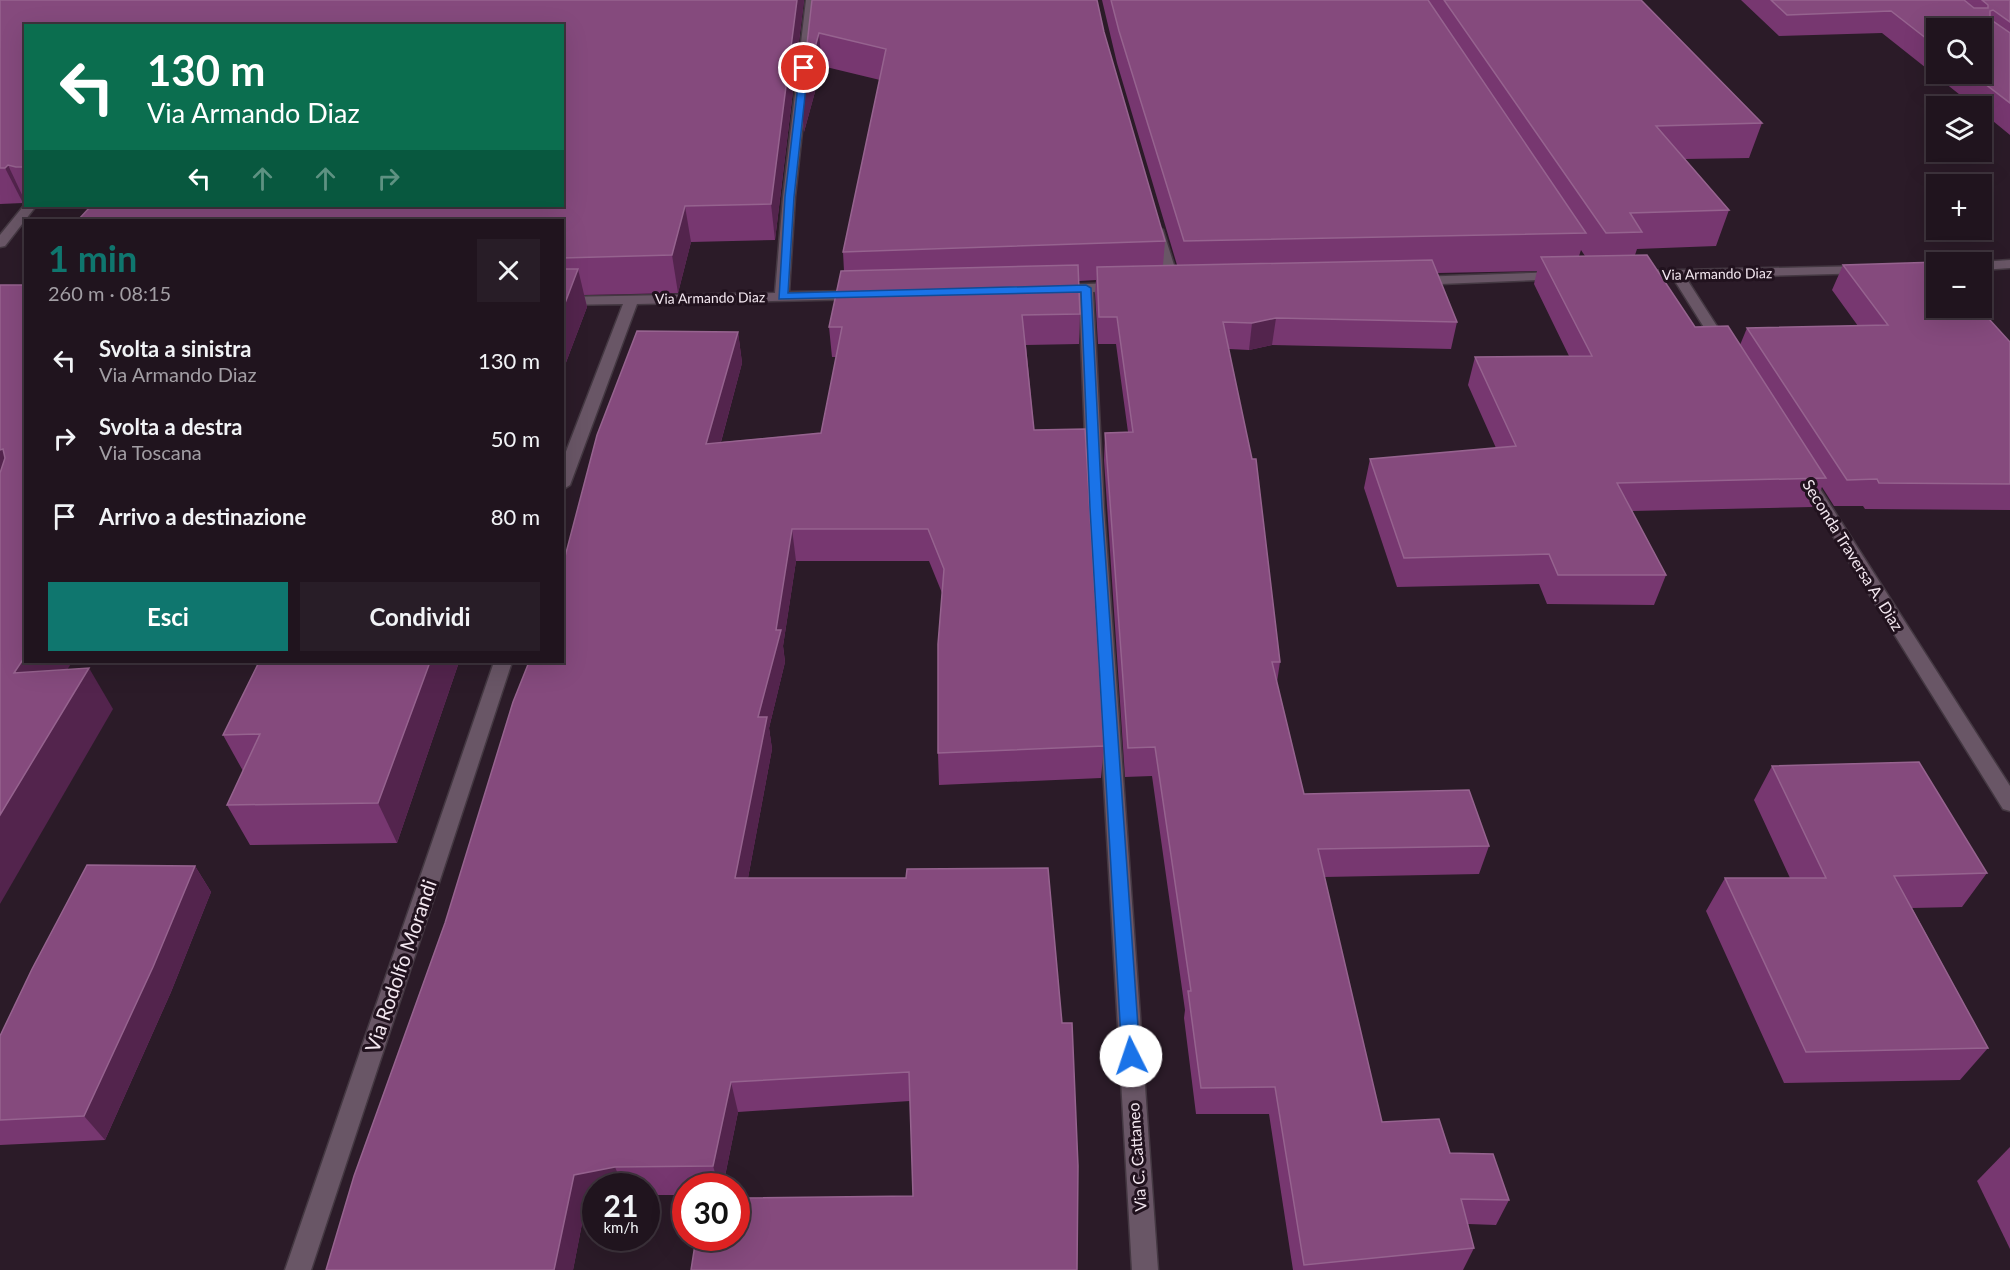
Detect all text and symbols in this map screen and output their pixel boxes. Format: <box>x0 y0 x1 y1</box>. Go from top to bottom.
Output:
map controls <box>1926 18 1992 318</box>
button: search <box>1926 18 1992 84</box>
pin <box>778 42 829 93</box>
text: 130 m <box>147 45 265 95</box>
icon: left <box>48 48 126 126</box>
icon: arrive <box>787 51 820 84</box>
text: Via Armando Diaz <box>147 96 360 129</box>
button: layers <box>1926 96 1992 162</box>
icon: left <box>183 162 216 195</box>
icon: ahead <box>246 162 279 195</box>
icon: ahead <box>309 162 342 195</box>
icon: right <box>372 162 405 195</box>
button: + <box>1926 174 1992 240</box>
text: 1 min <box>48 236 137 280</box>
button: close <box>477 239 540 302</box>
button: − <box>1926 252 1992 318</box>
street label: Via Armando Diaz <box>1662 264 1772 283</box>
text: 260 m · 08:15 <box>48 281 171 305</box>
street label: Via Armando Diaz <box>655 288 765 307</box>
text: Svolta a sinistra <box>99 335 251 362</box>
icon: left <box>48 344 81 377</box>
text: 130 m <box>478 347 540 374</box>
text: Via Armando Diaz <box>99 362 257 386</box>
text: Svolta a destra <box>99 413 242 440</box>
icon: right <box>48 422 81 455</box>
text: 50 m <box>491 425 540 452</box>
text: Via Toscana <box>99 440 202 464</box>
street label: Seconda Traversa A. Diaz <box>1799 476 1908 634</box>
icon: arrive <box>48 500 81 533</box>
text: Arrivo a destinazione <box>99 503 306 530</box>
text: 80 m <box>491 503 540 530</box>
button: Esci <box>48 582 288 651</box>
button: Condividi <box>300 582 540 651</box>
street label: Via Rodolfo Morandi <box>359 876 441 1055</box>
position arrow <box>1099 1024 1163 1088</box>
street label: Via C. Cattaneo <box>1123 1102 1150 1212</box>
speed limit sign: 30 <box>672 1173 750 1251</box>
text: 21 <box>604 1187 638 1223</box>
text: km/h <box>603 1218 639 1236</box>

